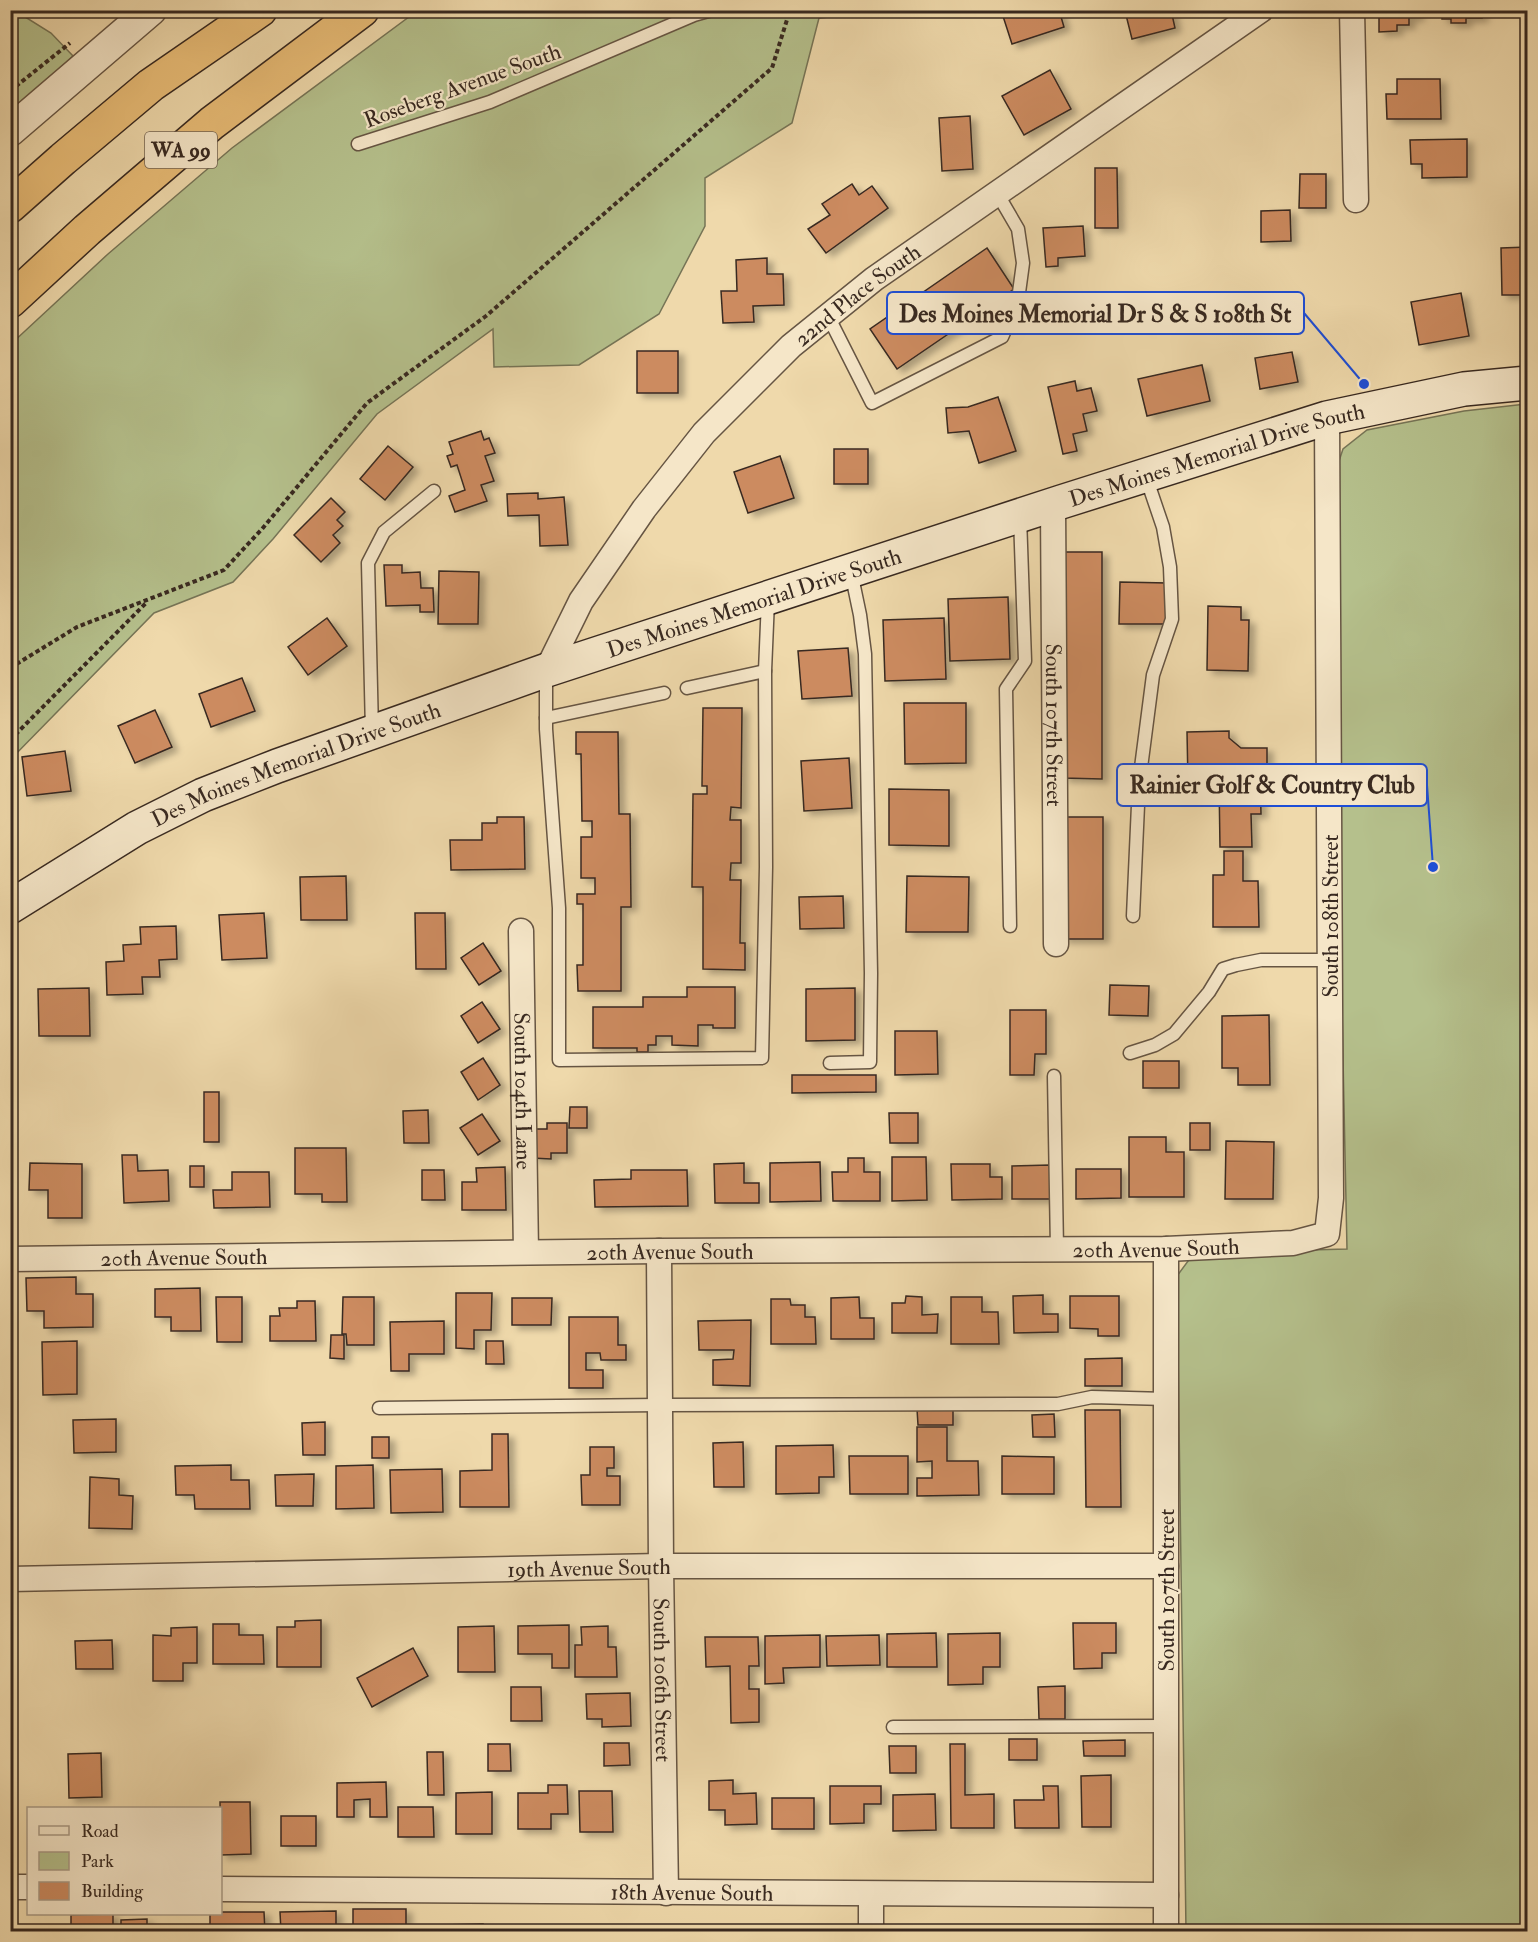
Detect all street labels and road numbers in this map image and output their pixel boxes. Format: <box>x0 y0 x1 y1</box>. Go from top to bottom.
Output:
street label: Roseberg Avenue South <box>360 37 565 135</box>
road number: WA 99 <box>145 132 217 168</box>
street label: 22nd Place South <box>789 238 927 353</box>
street label: Des Moines Memorial Drive South <box>1065 397 1368 514</box>
street label: Des Moines Memorial Drive South <box>603 542 905 665</box>
street label: South 107th Street <box>1039 643 1068 807</box>
street label: Des Moines Memorial Drive South <box>147 696 445 834</box>
street label: South 108th Street <box>1317 834 1345 998</box>
street label: South 104th Lane <box>507 1012 538 1170</box>
street label: 20th Avenue South <box>1072 1233 1241 1264</box>
street label: 20th Avenue South <box>586 1238 754 1267</box>
street label: 20th Avenue South <box>100 1243 268 1273</box>
street label: South 107th Street <box>1153 1509 1181 1671</box>
street label: 19th Avenue South <box>507 1553 671 1584</box>
street label: South 106th Street <box>646 1598 677 1762</box>
street label: 18th Avenue South <box>611 1878 774 1908</box>

